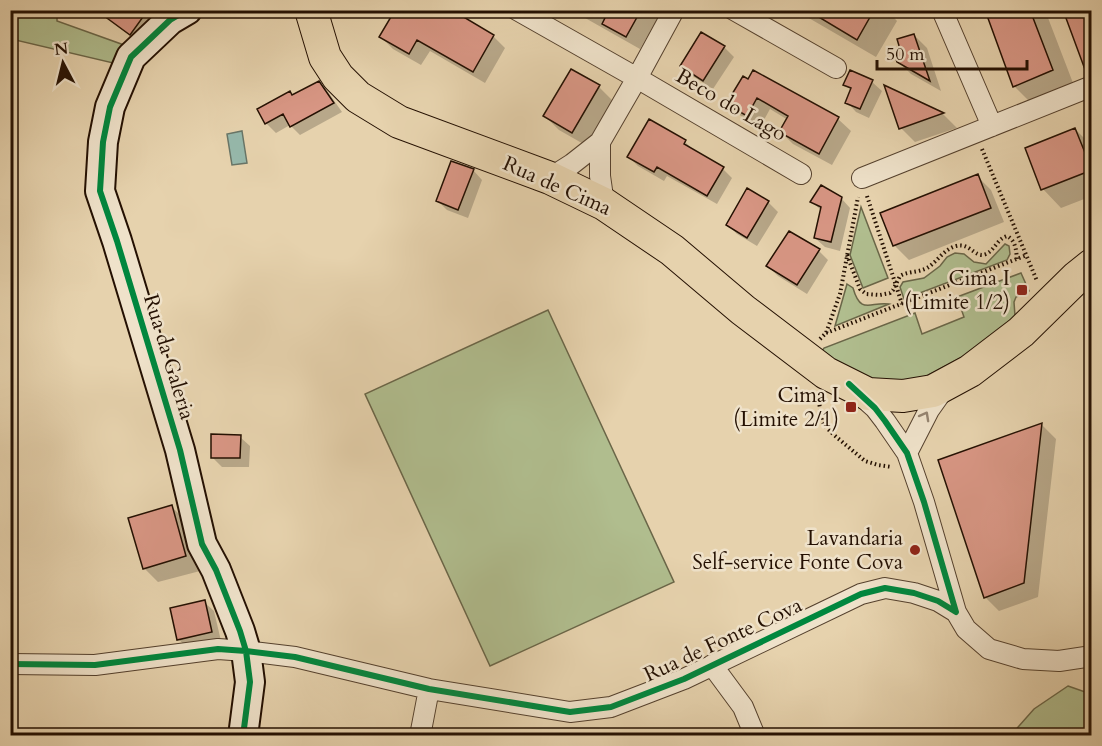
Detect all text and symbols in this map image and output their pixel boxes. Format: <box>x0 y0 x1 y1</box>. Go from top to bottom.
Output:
north arrow <box>33 33 93 93</box>
scale bar <box>877 33 1027 71</box>
text: N <box>53 37 70 61</box>
text: 50 m <box>886 42 925 67</box>
street label: Beco do Lago <box>670 62 792 148</box>
street label: Rua de Cima <box>498 149 616 223</box>
place label: Cima I (Limite 1/2) <box>904 264 1010 317</box>
marker: Cima I (Limite 1/2) <box>1015 283 1029 297</box>
street label: Rua da Galeria <box>136 291 202 423</box>
place label: Cima I (Limite 2/1) <box>733 381 839 434</box>
marker: Cima I (Limite 2/1) <box>844 400 858 414</box>
one-way arrow <box>918 412 929 423</box>
place label: Lavandaria Self-service Fonte Cova <box>692 524 903 577</box>
marker: Lavandaria Self-service Fonte Cova <box>908 543 922 557</box>
street label: Rua de Fonte Cova <box>639 591 807 689</box>

